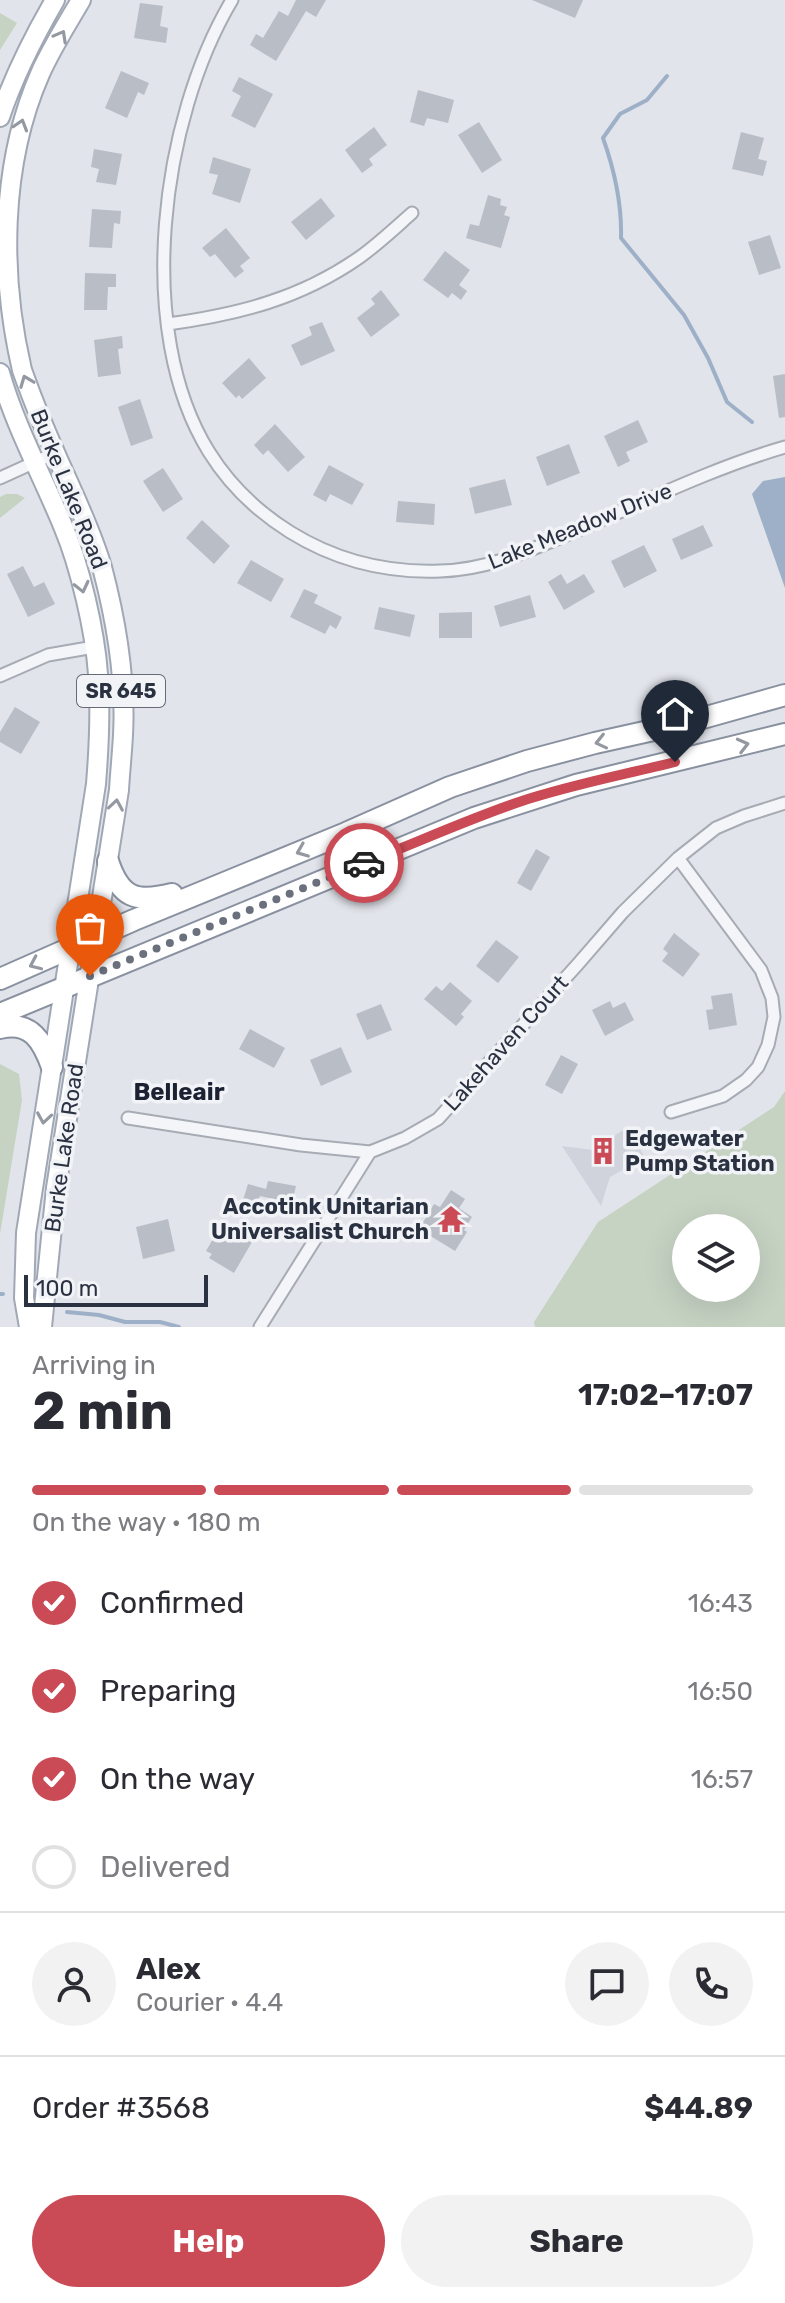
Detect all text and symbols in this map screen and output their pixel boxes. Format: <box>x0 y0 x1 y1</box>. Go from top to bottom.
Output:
one-way arrow <box>51 30 66 44</box>
one-way arrow <box>12 119 28 132</box>
one-way arrow <box>19 375 36 389</box>
street label: Burke Lake Road <box>25 405 113 573</box>
street label: Lake Meadow Drive <box>484 477 676 575</box>
one-way arrow <box>73 580 90 594</box>
road number: SR 645 <box>77 675 165 707</box>
pin <box>641 680 709 762</box>
icon: home <box>653 692 697 736</box>
one-way arrow <box>594 733 608 750</box>
one-way arrow <box>735 738 749 755</box>
one-way arrow <box>107 798 124 812</box>
courier <box>324 823 404 903</box>
one-way arrow <box>296 841 310 858</box>
icon: car <box>342 841 386 885</box>
pin <box>56 894 124 976</box>
icon: bag <box>68 906 112 950</box>
one-way arrow <box>29 955 43 971</box>
street label: Lakehaven Court <box>438 969 574 1116</box>
street label: Burke Lake Road <box>39 1062 89 1234</box>
district label: Belleair <box>133 1078 225 1106</box>
one-way arrow <box>36 1112 53 1125</box>
place label: Edgewater Pump Station <box>625 1125 775 1177</box>
building icon: Edgewater Pump Station <box>588 1136 618 1166</box>
place label: Accotink Unitarian Universalist Church <box>211 1193 429 1245</box>
temple icon: Accotink Unitarian Universalist Church <box>436 1204 466 1234</box>
map controls <box>672 1214 760 1302</box>
button: layers <box>672 1214 760 1302</box>
scale bar <box>24 1271 208 1307</box>
text: 100 m <box>36 1275 98 1302</box>
text: Arriving in <box>32 1350 156 1381</box>
text: 17:02–17:07 <box>578 1377 753 1413</box>
text: 2 min <box>32 1380 173 1442</box>
text: On the way · 180 m <box>32 1507 261 1538</box>
icon: check <box>32 1581 76 1625</box>
text: Confirmed <box>100 1585 244 1621</box>
text: 16:43 <box>688 1588 753 1619</box>
icon: check <box>32 1669 76 1713</box>
text: Preparing <box>100 1673 236 1709</box>
text: 16:50 <box>688 1676 753 1707</box>
icon: check <box>32 1757 76 1801</box>
text: On the way <box>100 1761 255 1797</box>
text: 16:57 <box>691 1764 753 1795</box>
text: Delivered <box>100 1849 231 1885</box>
button: person <box>32 1942 116 2026</box>
button: chat <box>565 1942 649 2026</box>
button: phone <box>669 1942 753 2026</box>
text: Alex <box>136 1951 201 1987</box>
text: Courier · 4.4 <box>136 1987 283 2018</box>
text: Order #3568 <box>32 2090 210 2126</box>
text: $44.89 <box>644 2090 753 2126</box>
button: Help <box>32 2195 385 2287</box>
button: Share <box>401 2195 753 2287</box>

